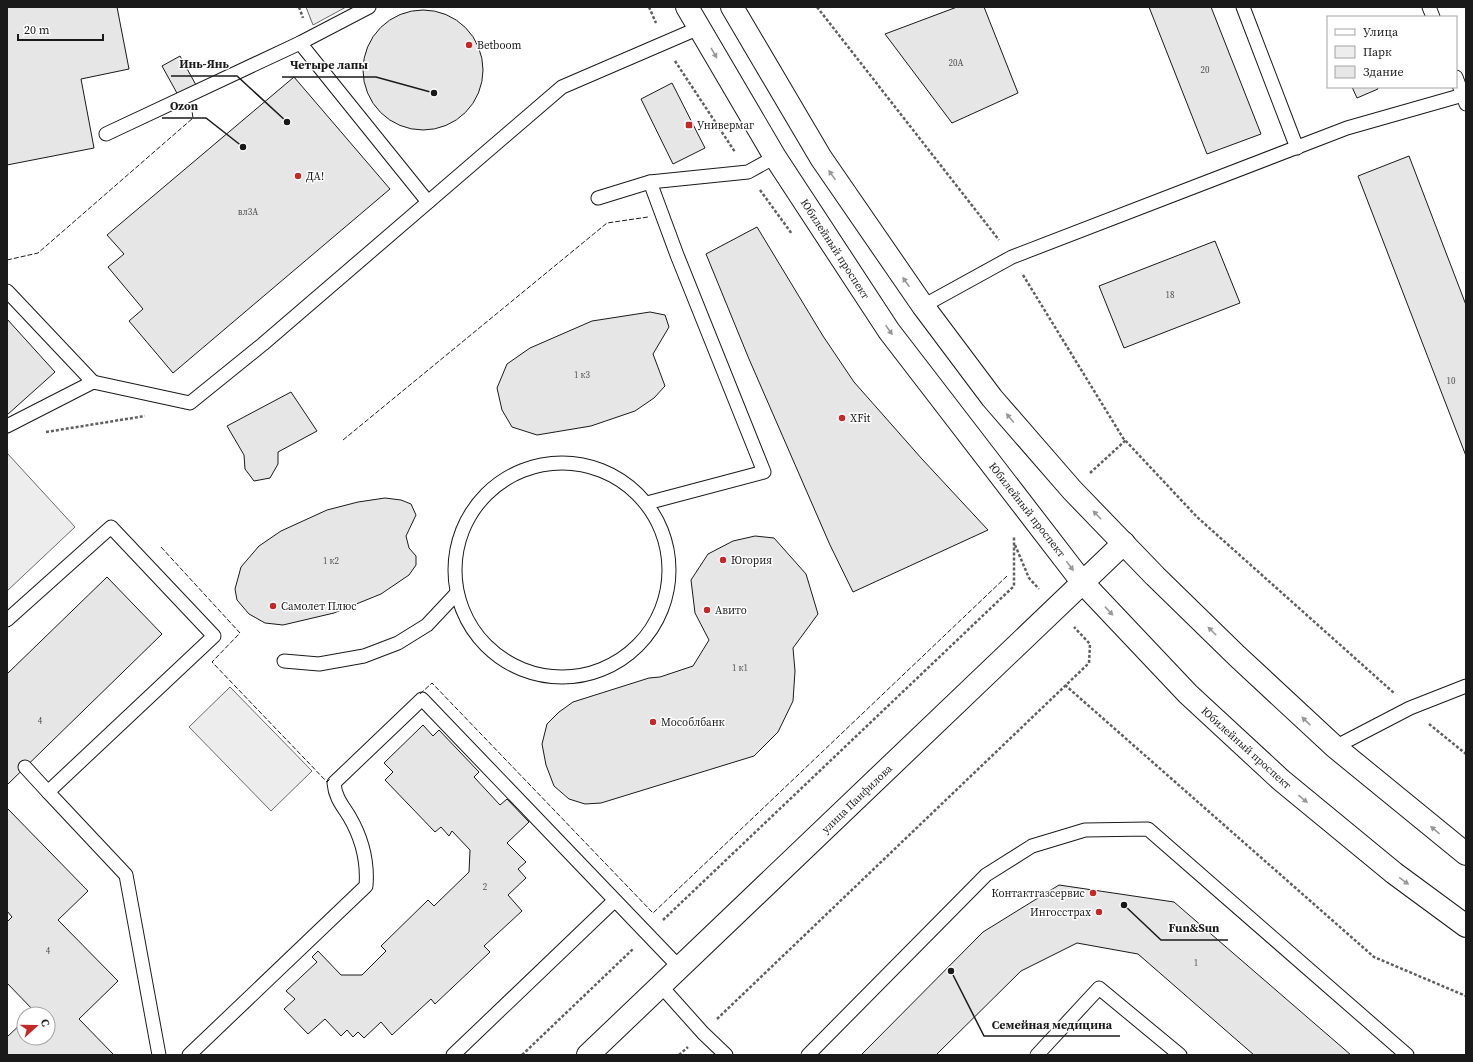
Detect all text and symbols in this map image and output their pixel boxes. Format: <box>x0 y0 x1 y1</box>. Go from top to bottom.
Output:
scale bar <box>18 16 103 42</box>
legend <box>1327 16 1457 88</box>
text: 20 m <box>24 22 50 38</box>
text: Улица <box>1363 24 1399 40</box>
place label: Betboom <box>477 38 522 53</box>
marker: Betboom <box>464 40 474 50</box>
text: Парк <box>1363 44 1392 60</box>
one-way arrow <box>710 48 718 58</box>
callout: Инь-Янь <box>171 52 237 76</box>
callout: Четыре лапы <box>282 53 376 77</box>
text: Инь-Янь <box>179 56 229 72</box>
text: Четыре лапы <box>290 57 368 73</box>
house number: 20А <box>949 57 964 69</box>
house number: 20 <box>1200 64 1210 76</box>
text: Здание <box>1363 64 1404 80</box>
callout: Ozon <box>162 94 206 118</box>
text: Ozon <box>170 98 199 114</box>
place label: Универмаг <box>697 118 754 133</box>
marker: Универмаг <box>684 120 694 130</box>
place label: ДА! <box>306 169 324 184</box>
one-way arrow <box>828 169 836 180</box>
marker: ДА! <box>293 171 303 181</box>
street label: Юбилейный проспект <box>797 196 873 302</box>
house number: вл3А <box>238 206 258 218</box>
one-way arrow <box>902 277 910 287</box>
house number: 18 <box>1165 289 1175 301</box>
one-way arrow <box>885 324 893 335</box>
house number: 1 к3 <box>574 369 591 381</box>
house number: 10 <box>1446 375 1456 387</box>
place label: XFit <box>850 411 871 426</box>
marker: XFit <box>837 413 847 423</box>
one-way arrow <box>1006 413 1015 424</box>
street label: Юбилейный проспект <box>985 459 1069 561</box>
one-way arrow <box>1092 510 1102 520</box>
place label: Югория <box>731 553 772 568</box>
house number: 1 к2 <box>323 555 340 567</box>
marker: Югория <box>718 555 728 565</box>
one-way arrow <box>1066 561 1074 571</box>
place label: Самолет Плюс <box>281 599 357 614</box>
marker: Самолет Плюс <box>268 601 278 611</box>
place label: Авито <box>715 603 747 618</box>
marker: Авито <box>702 605 712 615</box>
one-way arrow <box>1105 606 1114 617</box>
one-way arrow <box>1207 626 1217 636</box>
house number: 1 к1 <box>732 662 748 674</box>
street label: Юбилейный проспект <box>1198 703 1294 793</box>
house number: 4 <box>38 715 43 727</box>
place label: Мособлбанк <box>661 715 725 730</box>
one-way arrow <box>1301 716 1311 725</box>
marker: Мособлбанк <box>648 717 658 727</box>
street label: улица Панфилова <box>818 761 896 837</box>
one-way arrow <box>1298 795 1309 803</box>
one-way arrow <box>1430 826 1441 835</box>
one-way arrow <box>1399 877 1410 885</box>
house number: 2 <box>483 881 488 893</box>
place label: Контактгазсервис <box>992 886 1086 901</box>
marker: Контактгазсервис <box>1088 888 1098 898</box>
place label: Ингосстрах <box>1030 905 1091 920</box>
marker: Ингосстрах <box>1094 907 1104 917</box>
callout: Fun&Sun <box>1161 916 1228 940</box>
text: Fun&Sun <box>1169 920 1220 936</box>
house number: 4 <box>46 945 51 957</box>
house number: 1 <box>1194 957 1198 969</box>
north arrow <box>16 1006 56 1046</box>
callout: Семейная медицина <box>984 1012 1120 1036</box>
text: С <box>37 1017 53 1029</box>
text: Семейная медицина <box>992 1017 1113 1033</box>

